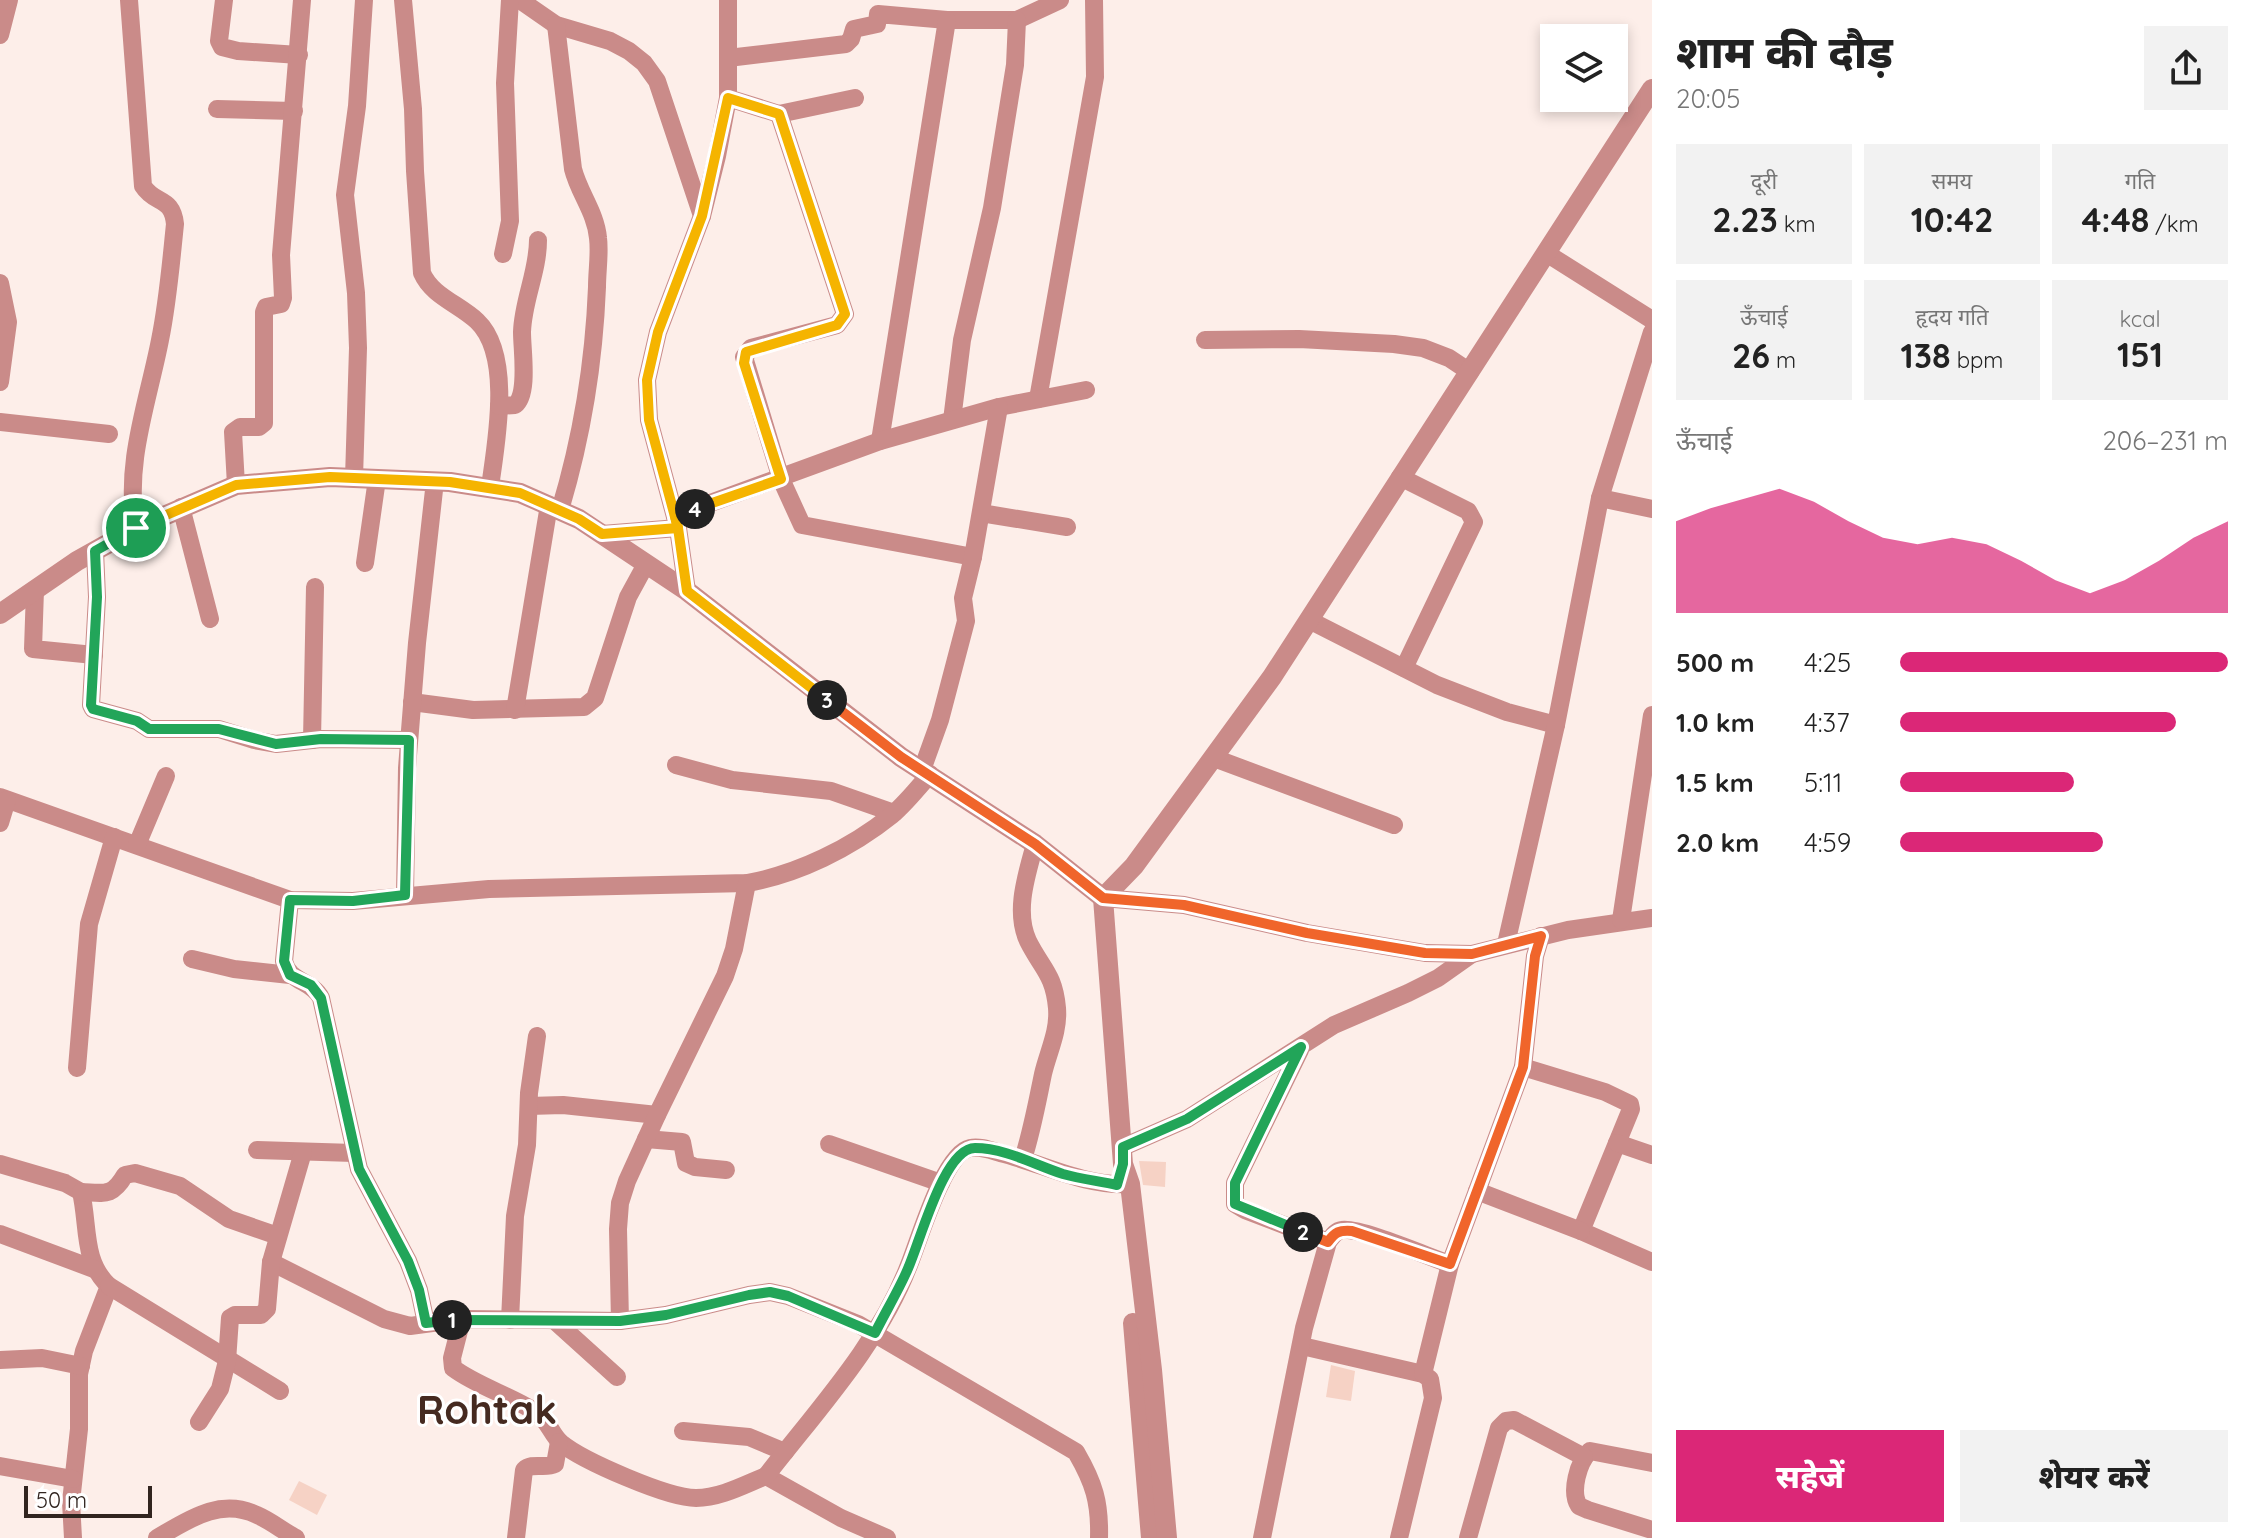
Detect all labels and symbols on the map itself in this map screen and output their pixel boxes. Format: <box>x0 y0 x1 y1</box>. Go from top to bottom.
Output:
pin: 4 <box>675 489 715 529</box>
pin <box>102 494 170 562</box>
pin: 3 <box>807 680 847 720</box>
pin: 2 <box>1283 1212 1323 1252</box>
pin: 1 <box>432 1300 472 1340</box>
district label: Rohtak <box>417 1384 557 1434</box>
scale bar <box>24 1482 152 1518</box>

